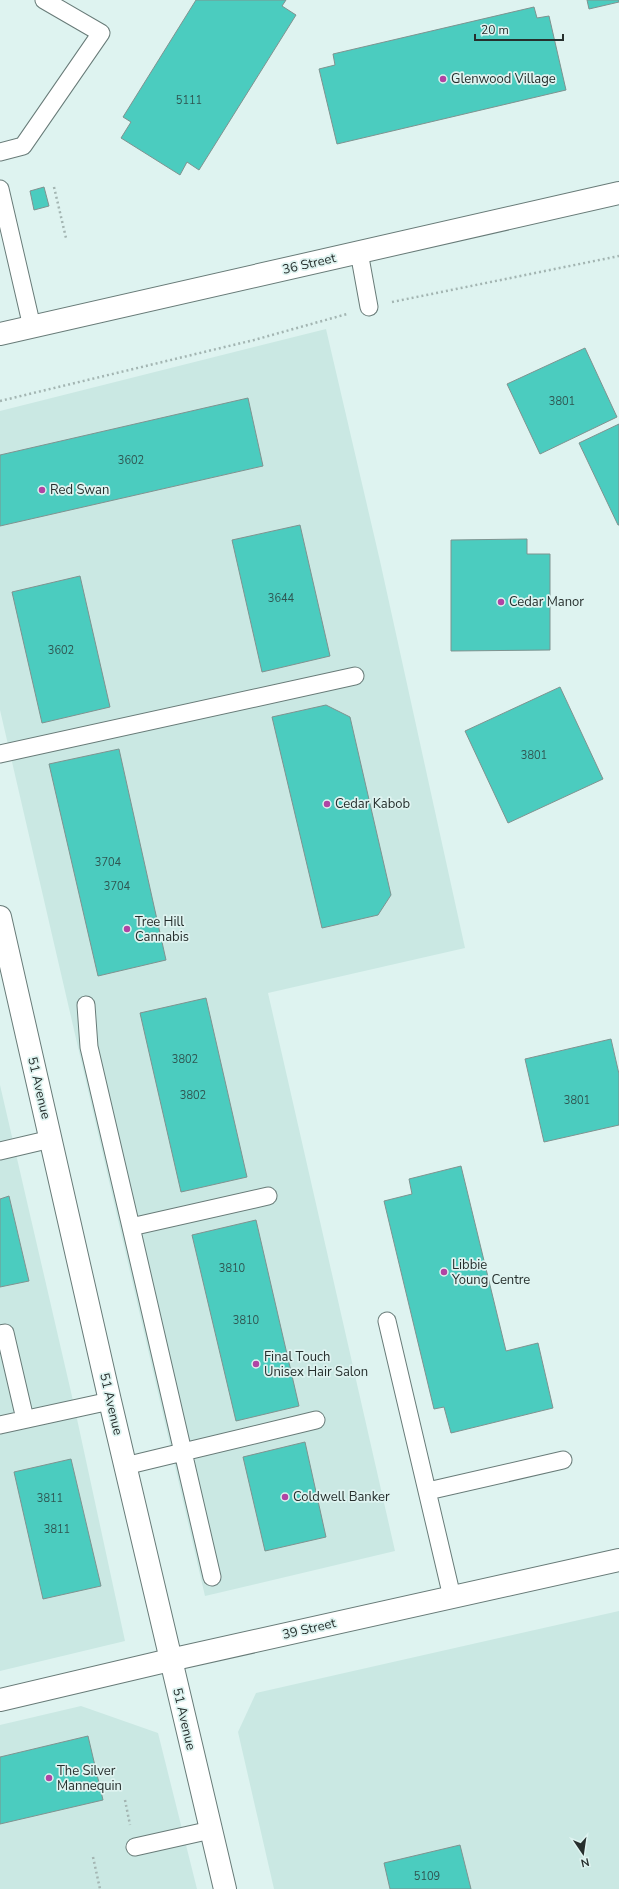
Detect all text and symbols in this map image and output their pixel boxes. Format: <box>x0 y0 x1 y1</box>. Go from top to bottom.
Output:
scale bar <box>475 16 563 42</box>
text: 20 m <box>481 22 509 38</box>
place label: Glenwood Village <box>451 70 556 88</box>
marker: Glenwood Village <box>438 74 448 84</box>
house number: 5111 <box>176 93 202 108</box>
street label: 36 Street <box>280 249 338 279</box>
house number: 3801 <box>549 394 575 409</box>
house number: 3602 <box>118 453 144 468</box>
place label: Red Swan <box>50 481 109 499</box>
marker: Red Swan <box>37 485 47 495</box>
house number: 3644 <box>268 591 295 606</box>
place label: Cedar Manor <box>509 593 584 611</box>
marker: Cedar Manor <box>496 597 506 607</box>
house number: 3602 <box>48 643 74 658</box>
house number: 3801 <box>521 748 547 763</box>
place label: Cedar Kabob <box>335 795 410 813</box>
marker: Cedar Kabob <box>322 799 332 809</box>
house number: 3704 <box>95 855 122 870</box>
house number: 3704 <box>104 879 131 894</box>
place label: Tree Hill Cannabis <box>135 913 189 946</box>
marker: Tree Hill Cannabis <box>122 924 132 934</box>
house number: 3802 <box>172 1052 198 1067</box>
street label: 51 Avenue <box>23 1055 55 1121</box>
house number: 3802 <box>180 1088 206 1103</box>
house number: 3801 <box>564 1093 590 1108</box>
place label: Libbie Young Centre <box>451 1256 530 1289</box>
house number: 3810 <box>219 1261 246 1276</box>
marker: Libbie Young Centre <box>439 1267 449 1277</box>
house number: 3810 <box>233 1313 260 1328</box>
place label: Final Touch Unisex Hair Salon <box>264 1348 368 1381</box>
marker: Final Touch Unisex Hair Salon <box>251 1359 261 1369</box>
street label: 51 Avenue <box>95 1371 127 1437</box>
place label: Coldwell Banker <box>293 1488 390 1506</box>
house number: 3811 <box>37 1491 63 1506</box>
marker: Coldwell Banker <box>280 1492 290 1502</box>
house number: 3811 <box>44 1522 70 1537</box>
street label: 39 Street <box>280 1614 338 1644</box>
street label: 51 Avenue <box>168 1686 200 1752</box>
place label: The Silver Mannequin <box>57 1762 122 1795</box>
marker: The Silver Mannequin <box>44 1773 54 1783</box>
north arrow <box>563 1833 603 1873</box>
text: N <box>579 1854 591 1870</box>
house number: 5109 <box>414 1869 440 1884</box>

